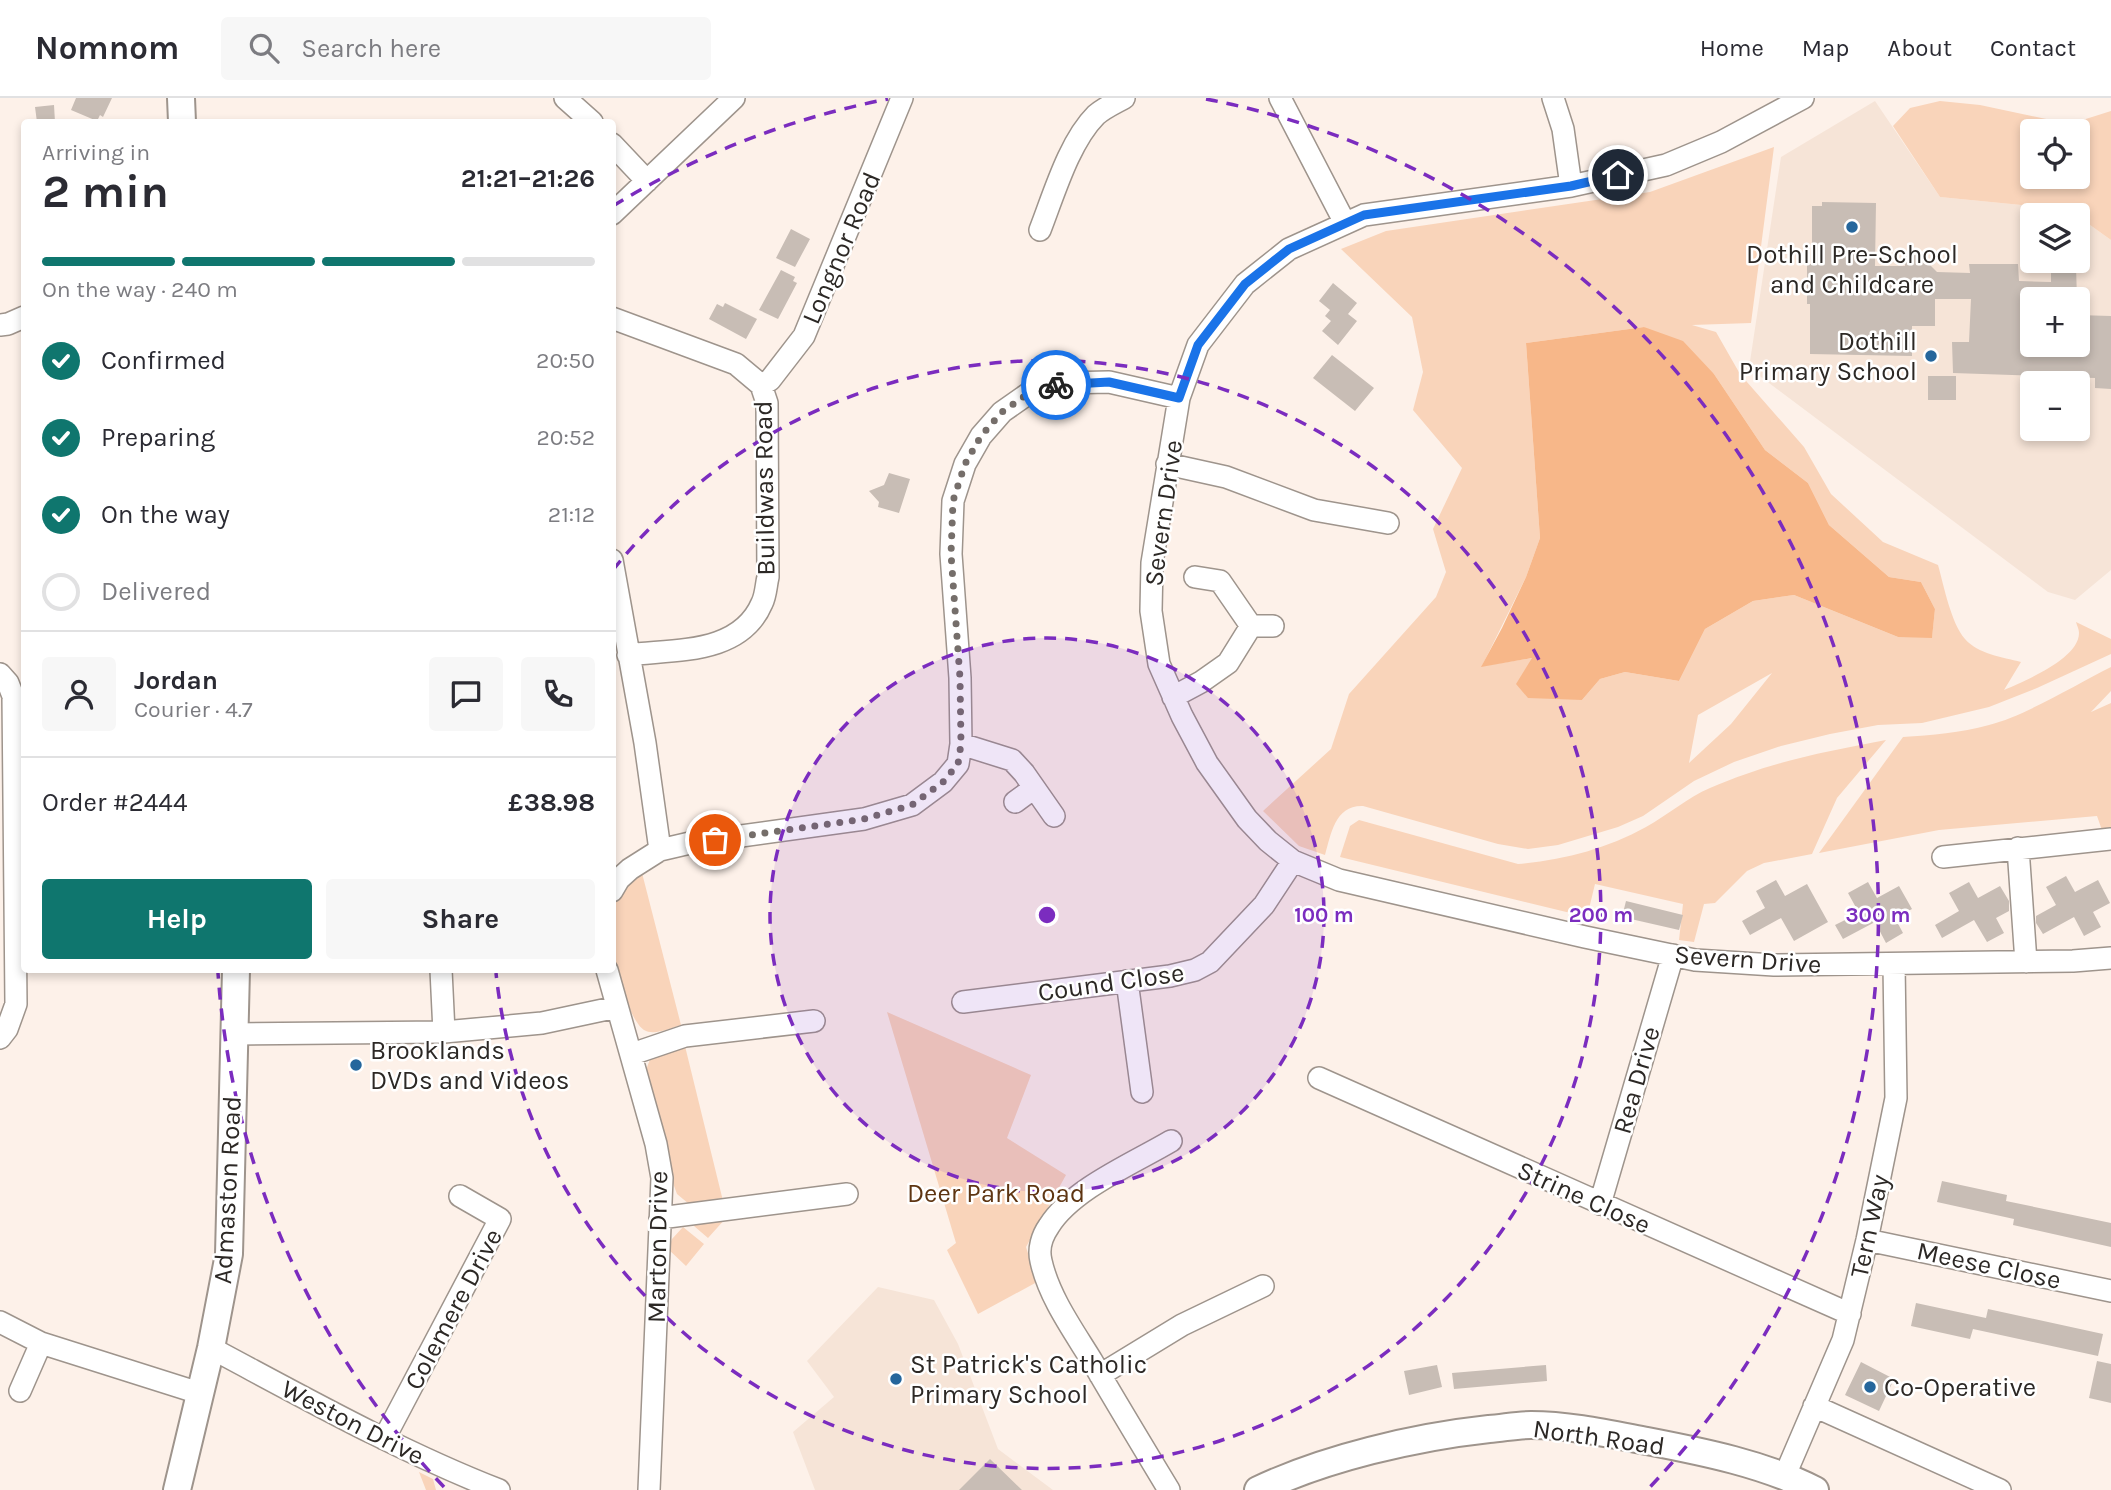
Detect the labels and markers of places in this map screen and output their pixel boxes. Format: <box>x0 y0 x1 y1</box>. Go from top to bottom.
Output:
pin <box>1588 145 1648 205</box>
marker: Dothill Pre-School and Childcare <box>1844 219 1860 235</box>
place label: Dothill Pre-School and Childcare <box>1746 239 1958 300</box>
place label: Dothill Primary School <box>1739 326 1917 387</box>
marker: Dothill Primary School <box>1923 348 1939 364</box>
pin <box>685 810 745 870</box>
centre of rings <box>1035 903 1059 927</box>
place label: Brooklands DVDs and Videos <box>370 1035 569 1096</box>
marker: Brooklands DVDs and Videos <box>348 1057 364 1073</box>
place label: St Patrick's Catholic Primary School <box>910 1349 1147 1410</box>
marker: St Patrick's Catholic Primary School <box>888 1371 904 1387</box>
place label: Co-Operative <box>1884 1372 2036 1403</box>
marker: Co-Operative <box>1862 1379 1878 1395</box>

